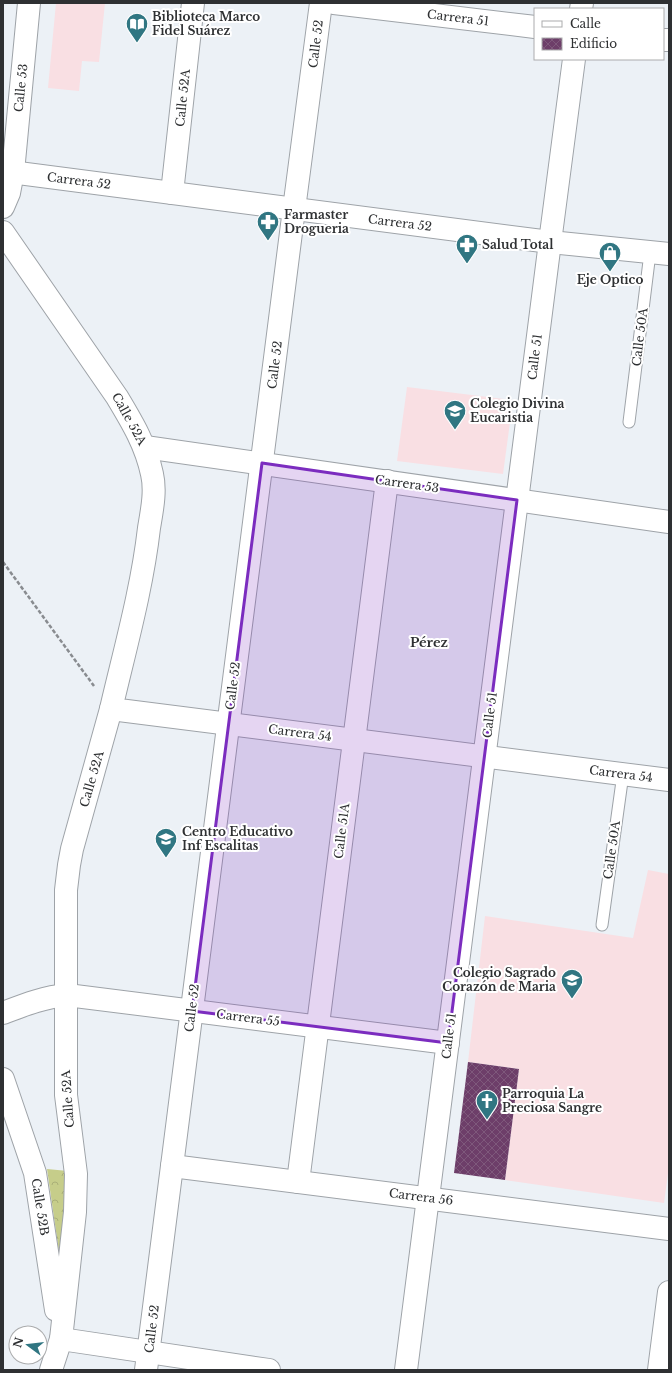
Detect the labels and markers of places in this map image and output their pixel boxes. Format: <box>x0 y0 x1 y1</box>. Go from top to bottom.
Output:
place label: Biblioteca Marco Fidel Suárez <box>152 9 260 38</box>
library icon: Biblioteca Marco Fidel Suárez <box>124 11 150 44</box>
place label: Farmaster Drogueria <box>284 207 349 236</box>
pharmacy icon: Farmaster Drogueria <box>255 209 281 242</box>
pharmacy icon: Salud Total <box>454 232 480 265</box>
place label: Salud Total <box>482 237 554 252</box>
shop icon: Eje Optico <box>597 240 623 273</box>
place label: Eje Optico <box>577 272 643 287</box>
place label: Colegio Divina Eucaristia <box>470 396 565 425</box>
school or university icon: Colegio Divina Eucaristia <box>442 398 468 431</box>
place label: Centro Educativo Inf Escalitas <box>182 824 293 853</box>
school or university icon: Centro Educativo Inf Escalitas <box>153 826 179 859</box>
place label: Colegio Sagrado Corazón de Maria <box>442 965 556 994</box>
school or university icon: Colegio Sagrado Corazón de Maria <box>559 967 585 1000</box>
place label: Parroquia La Preciosa Sangre <box>502 1086 602 1115</box>
church icon: Parroquia La Preciosa Sangre <box>474 1088 500 1121</box>

